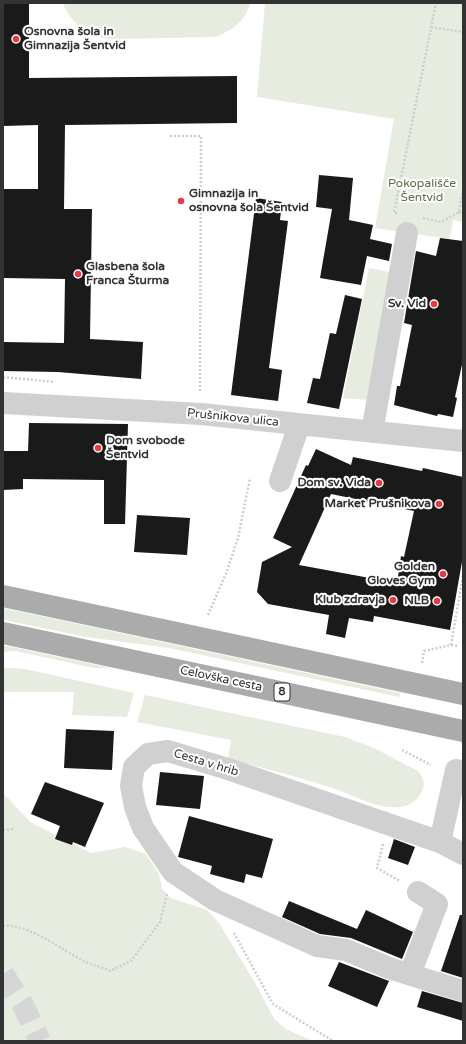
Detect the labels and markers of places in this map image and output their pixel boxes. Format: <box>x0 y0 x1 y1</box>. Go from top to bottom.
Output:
place label: Osnovna šola in Gimnazija Šentvid <box>24 25 126 53</box>
marker: Osnovna šola in Gimnazija Šentvid <box>11 34 21 44</box>
place label: Gimnazija in osnovna šola Šentvid <box>189 187 309 215</box>
marker: Gimnazija in osnovna šola Šentvid <box>176 196 186 206</box>
place label: Glasbena šola Franca Šturma <box>86 260 169 288</box>
marker: Glasbena šola Franca Šturma <box>73 269 83 279</box>
place label: Sv. Vid <box>388 297 426 311</box>
marker: Sv. Vid <box>429 299 439 309</box>
place label: Dom svobode Šentvid <box>106 434 185 462</box>
marker: Dom svobode Šentvid <box>93 443 103 453</box>
place label: Dom sv. Vida <box>297 476 371 490</box>
marker: Dom sv. Vida <box>374 478 384 488</box>
place label: Market Prušnikova <box>325 497 431 511</box>
marker: Market Prušnikova <box>434 499 444 509</box>
place label: Golden Gloves Gym <box>367 560 435 588</box>
marker: Golden Gloves Gym <box>438 569 448 579</box>
place label: Klub zdravja <box>315 593 385 607</box>
place label: NLB <box>404 594 429 608</box>
marker: Klub zdravja <box>388 595 398 605</box>
marker: NLB <box>432 596 442 606</box>

